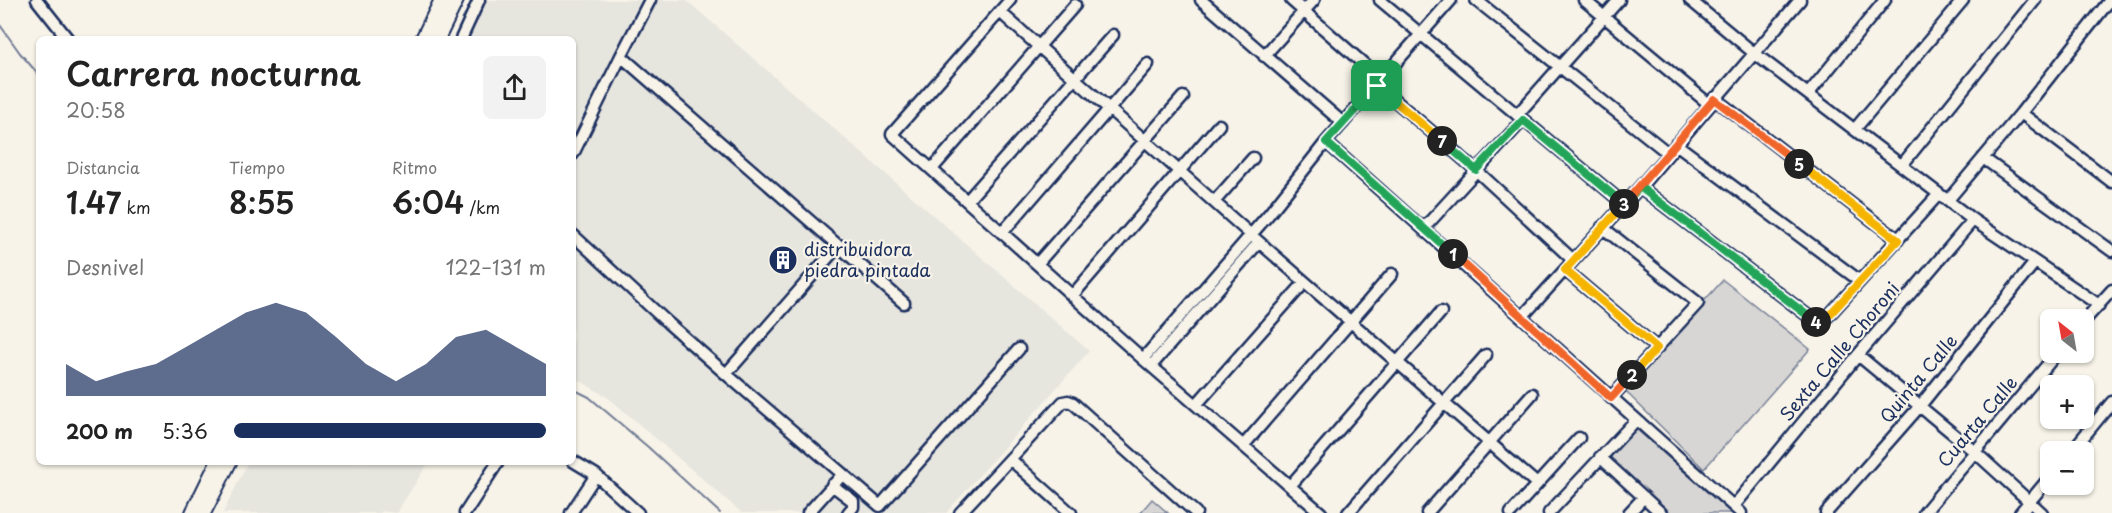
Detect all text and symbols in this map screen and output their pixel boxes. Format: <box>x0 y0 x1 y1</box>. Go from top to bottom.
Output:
text: Carrera nocturna <box>66 47 361 97</box>
button: share <box>483 56 546 119</box>
pin <box>1351 60 1402 111</box>
icon: arrive <box>1360 69 1393 102</box>
text: 20:58 <box>66 95 126 125</box>
pin: 7 <box>1427 126 1457 156</box>
text: 7 <box>1437 129 1447 153</box>
pin: 5 <box>1784 149 1814 179</box>
text: 5 <box>1794 152 1804 176</box>
text: Distancia <box>66 155 140 179</box>
text: Tiempo <box>229 155 285 179</box>
text: Ritmo <box>392 155 437 179</box>
text: 1.47 <box>66 179 121 224</box>
text: 8:55 <box>229 179 295 224</box>
text: 6:04 <box>392 179 464 224</box>
pin: 3 <box>1609 189 1639 219</box>
text: 3 <box>1619 192 1629 216</box>
text: km <box>121 195 151 219</box>
text: /km <box>464 195 500 219</box>
place label: distribuidora piedra pintada <box>804 235 931 283</box>
pin: 1 <box>1438 239 1468 269</box>
text: 1 <box>1449 242 1457 266</box>
building icon: distribuidora piedra pintada <box>767 244 799 276</box>
text: Desnivel <box>66 252 144 282</box>
text: 122–131 m <box>446 252 546 282</box>
street label: Sexta Calle Choroni <box>1773 276 1905 426</box>
pin: 4 <box>1801 307 1831 337</box>
north arrow <box>2040 309 2094 363</box>
map controls <box>2040 309 2094 495</box>
text: 4 <box>1811 310 1821 334</box>
street label: Quinta Calle <box>1873 328 1963 428</box>
pin: 2 <box>1617 360 1647 390</box>
text: 2 <box>1626 363 1638 387</box>
street label: Cuarta Calle <box>1930 369 2023 473</box>
button: + <box>2040 375 2094 429</box>
text: 200 m <box>66 416 133 446</box>
text: 5:36 <box>162 416 208 446</box>
button: − <box>2040 441 2094 495</box>

